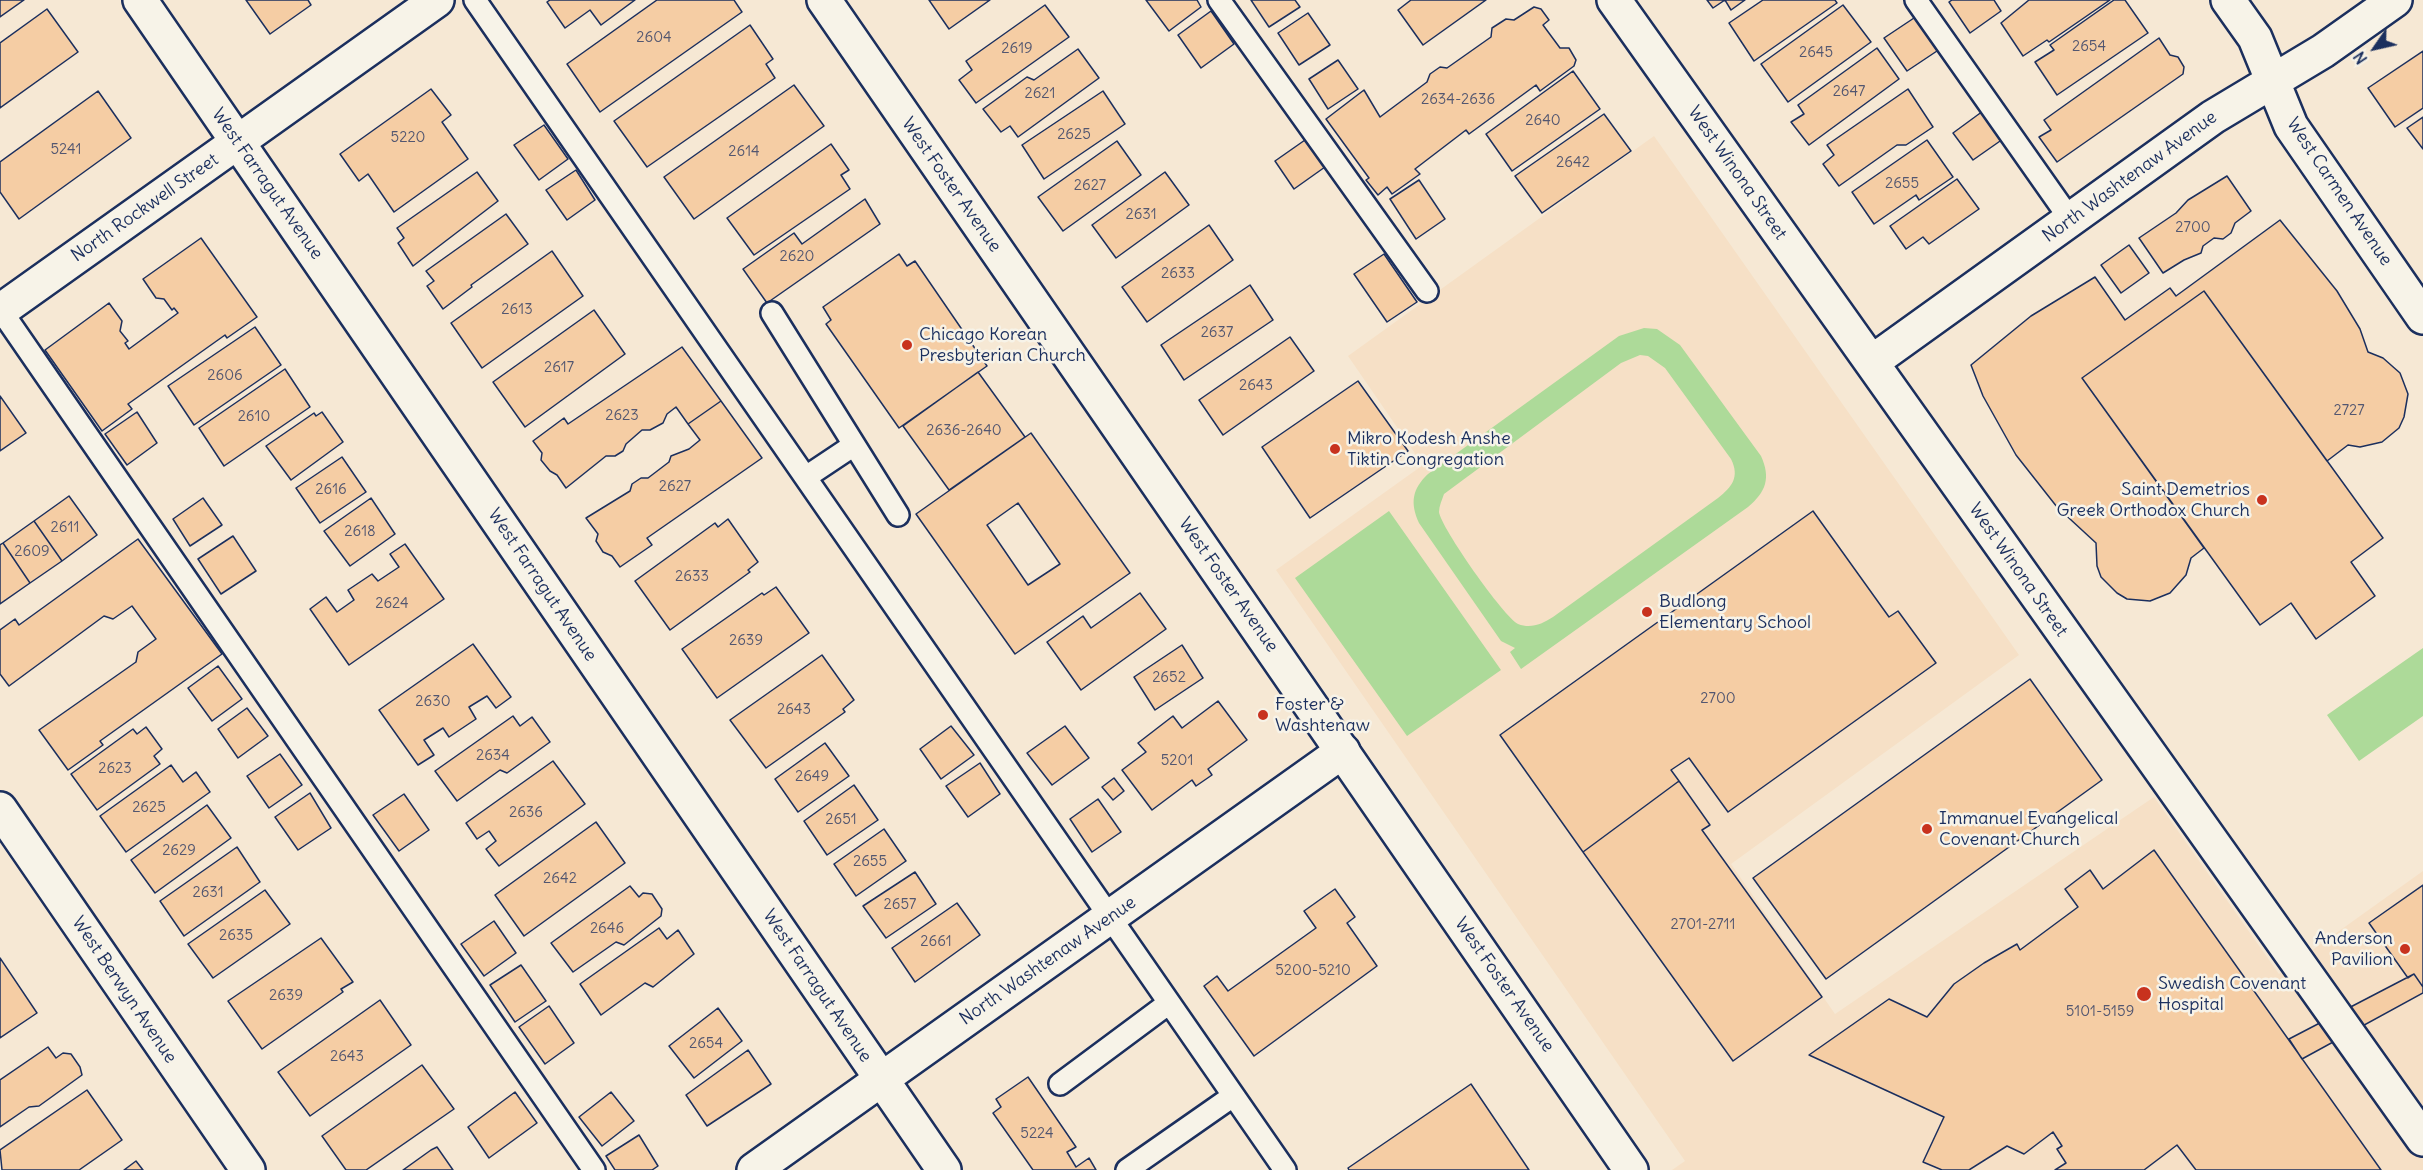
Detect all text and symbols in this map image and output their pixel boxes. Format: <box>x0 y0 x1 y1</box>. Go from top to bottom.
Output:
north arrow <box>2345 18 2405 78</box>
house number: 2604 <box>636 29 672 47</box>
house number: 2654 <box>2072 38 2106 56</box>
house number: 2619 <box>1001 40 1033 58</box>
house number: 2645 <box>1799 44 1833 62</box>
text: N <box>2349 48 2371 68</box>
house number: 2647 <box>1833 83 1865 101</box>
house number: 2621 <box>1024 85 1056 103</box>
house number: 2634-2636 <box>1421 91 1495 109</box>
street label: West Winona Street <box>1683 102 1791 244</box>
street label: West Farragut Avenue <box>207 104 327 264</box>
street label: North Washtenaw Avenue <box>2039 107 2221 247</box>
house number: 2640 <box>1525 112 1561 130</box>
street label: West Foster Avenue <box>897 114 1005 256</box>
street label: West Carmen Avenue <box>2281 114 2397 270</box>
house number: 2625 <box>1057 126 1091 144</box>
house number: 5220 <box>391 129 425 147</box>
house number: 5241 <box>50 141 82 159</box>
house number: 2614 <box>728 143 760 161</box>
street label: North Rockwell Street <box>67 149 223 267</box>
house number: 2642 <box>1556 154 1590 172</box>
house number: 2655 <box>1885 175 1919 193</box>
house number: 2627 <box>1074 177 1106 195</box>
house number: 2631 <box>1125 206 1157 224</box>
house number: 2700 <box>2175 219 2211 237</box>
house number: 2620 <box>780 248 814 266</box>
house number: 2633 <box>1161 265 1195 283</box>
house number: 2613 <box>501 301 533 319</box>
place label: Chicago Korean Presbyterian Church <box>919 324 1086 366</box>
house number: 2637 <box>1201 324 1233 342</box>
marker: Chicago Korean Presbyterian Church <box>900 338 914 352</box>
house number: 2617 <box>544 359 574 377</box>
house number: 2606 <box>207 367 243 385</box>
house number: 2643 <box>1239 377 1273 395</box>
house number: 2727 <box>2333 402 2365 420</box>
house number: 2623 <box>605 407 639 425</box>
house number: 2610 <box>238 408 270 426</box>
house number: 2636-2640 <box>926 422 1002 440</box>
place label: Mikro Kodesh Anshe Tiktin Congregation <box>1347 428 1511 470</box>
marker: Mikro Kodesh Anshe Tiktin Congregation <box>1328 442 1342 456</box>
house number: 2627 <box>659 478 691 496</box>
place label: Saint Demetrios Greek Orthodox Church <box>2057 479 2250 522</box>
house number: 2616 <box>315 481 347 499</box>
marker: Saint Demetrios Greek Orthodox Church <box>2255 493 2269 507</box>
street label: West Winona Street <box>1964 499 2072 641</box>
street label: West Farragut Avenue <box>483 505 601 665</box>
street label: West Foster Avenue <box>1174 514 1282 656</box>
house number: 2611 <box>51 519 79 537</box>
house number: 2618 <box>344 523 376 541</box>
house number: 2609 <box>14 543 50 561</box>
house number: 2633 <box>675 568 709 586</box>
place label: Budlong Elementary School <box>1659 591 1811 634</box>
house number: 2624 <box>375 595 409 613</box>
marker: Budlong Elementary School <box>1640 605 1654 619</box>
house number: 2639 <box>729 632 763 650</box>
house number: 2652 <box>1152 669 1186 687</box>
house number: 2700 <box>1700 690 1736 708</box>
house number: 2630 <box>415 693 451 711</box>
place label: Foster & Washtenaw <box>1275 694 1370 736</box>
house number: 2643 <box>777 701 811 719</box>
marker: Foster & Washtenaw <box>1256 708 1270 722</box>
house number: 2634 <box>476 747 510 765</box>
house number: 5201 <box>1161 752 1193 770</box>
house number: 2623 <box>98 760 132 778</box>
house number: 2649 <box>795 768 829 786</box>
house number: 2625 <box>132 799 166 817</box>
house number: 2636 <box>509 804 543 822</box>
place label: Immanuel Evangelical Covenant Church <box>1939 808 2118 850</box>
house number: 2651 <box>825 811 857 829</box>
marker: Immanuel Evangelical Covenant Church <box>1920 822 1934 836</box>
house number: 2629 <box>162 842 196 860</box>
house number: 2655 <box>853 853 887 871</box>
house number: 2642 <box>543 870 577 888</box>
house number: 2631 <box>192 884 224 902</box>
street label: North Washtenaw Avenue <box>956 892 1140 1030</box>
house number: 2657 <box>884 896 916 914</box>
street label: West Farragut Avenue <box>758 906 876 1066</box>
street label: West Berwyn Avenue <box>67 913 181 1067</box>
street label: West Foster Avenue <box>1450 914 1558 1056</box>
house number: 2701-2711 <box>1671 916 1735 934</box>
house number: 2646 <box>590 920 624 938</box>
house number: 2635 <box>219 927 253 945</box>
place label: Anderson Pavilion <box>2315 928 2393 970</box>
house number: 2661 <box>920 933 952 951</box>
marker: Anderson Pavilion <box>2398 942 2412 956</box>
house number: 5200-5210 <box>1275 962 1351 980</box>
place label: Swedish Covenant Hospital <box>2158 973 2306 1016</box>
marker: Swedish Covenant Hospital <box>2135 985 2153 1003</box>
house number: 2639 <box>269 987 303 1005</box>
house number: 5101-5159 <box>2066 1003 2134 1021</box>
house number: 2654 <box>689 1035 723 1053</box>
house number: 2643 <box>330 1048 364 1066</box>
house number: 5224 <box>1020 1125 1054 1143</box>

